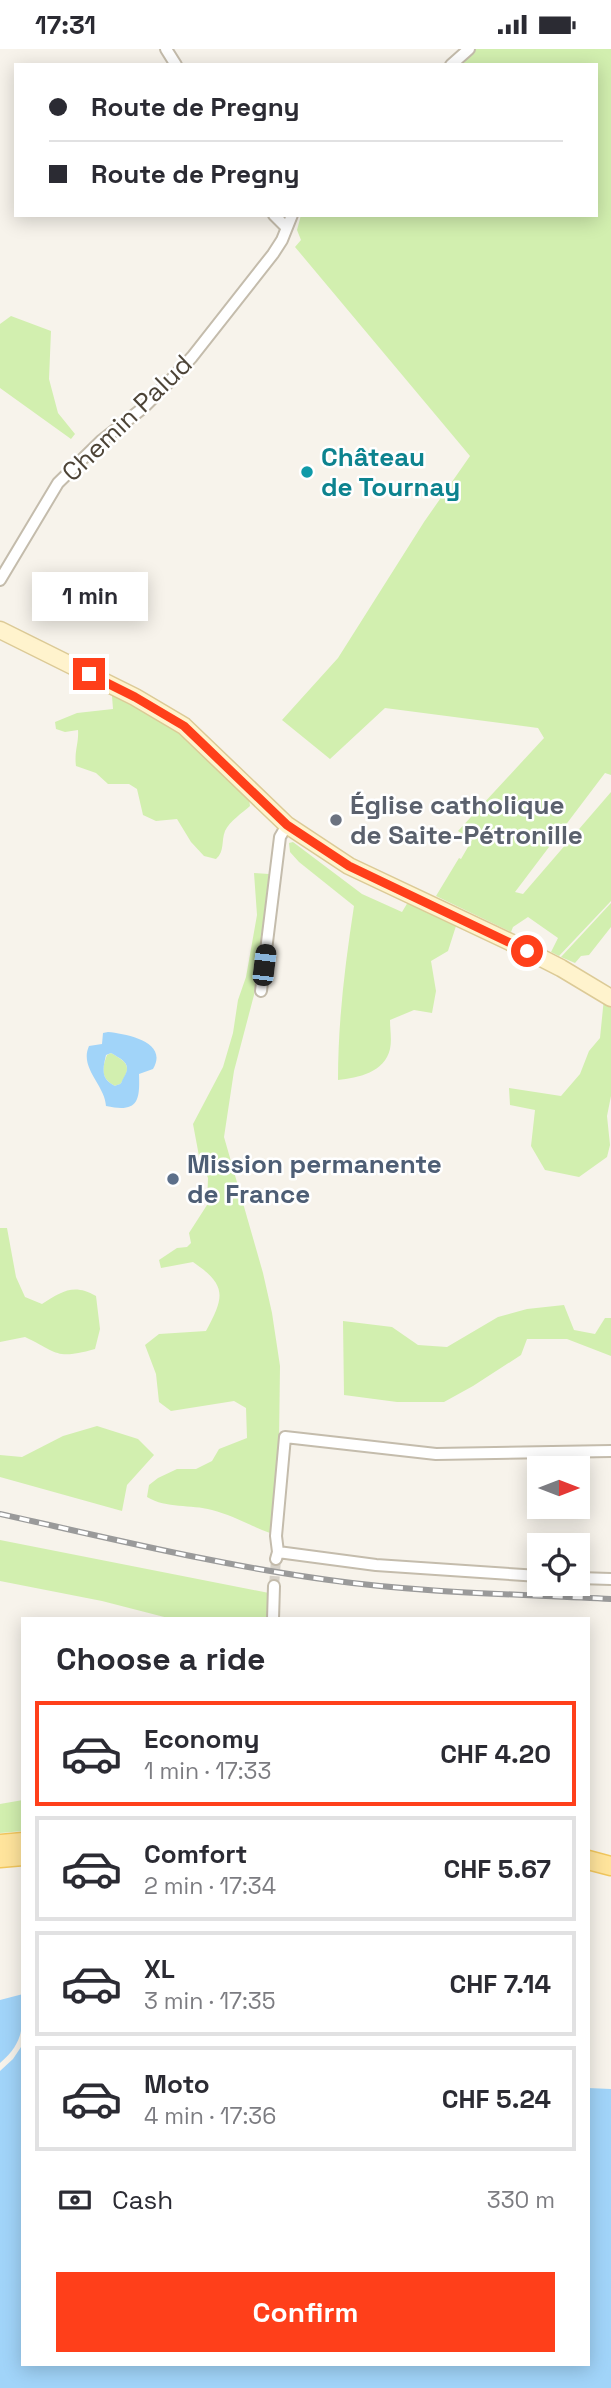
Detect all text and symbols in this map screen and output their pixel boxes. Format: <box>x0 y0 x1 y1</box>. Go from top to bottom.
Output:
text: 17:31 <box>35 8 96 42</box>
text: Route de Pregny <box>91 90 300 124</box>
text: Route de Pregny <box>91 157 300 191</box>
street label: Chemin Palud <box>55 347 199 489</box>
place label: Château de Tournay <box>321 440 460 504</box>
marker: Château de Tournay <box>299 464 315 480</box>
callout: 1 min <box>31 573 147 621</box>
text: 1 min <box>62 581 118 611</box>
route end <box>73 658 105 690</box>
place label: Église catholique de Saite-Pétronille <box>350 788 583 852</box>
marker: Église catholique de Saite-Pétronille <box>328 812 344 828</box>
route start <box>511 935 543 967</box>
car <box>252 943 277 987</box>
place label: Mission permanente de France <box>187 1147 442 1211</box>
marker: Mission permanente de France <box>165 1171 181 1187</box>
north arrow <box>527 1456 590 1519</box>
map controls <box>527 1456 590 1596</box>
button: locate <box>527 1533 590 1596</box>
text: Choose a ride <box>56 1639 266 1679</box>
icon: car <box>60 1722 123 1785</box>
text: Economy <box>144 1722 260 1756</box>
text: CHF 4.20 <box>440 1737 551 1771</box>
text: 1 min · 17:33 <box>144 1756 271 1786</box>
icon: car <box>60 1837 123 1900</box>
text: Comfort <box>144 1837 247 1871</box>
text: CHF 5.67 <box>444 1852 551 1886</box>
text: 2 min · 17:34 <box>144 1871 276 1901</box>
icon: car <box>60 1952 123 2015</box>
text: XL <box>144 1952 175 1986</box>
text: CHF 7.14 <box>449 1967 551 2001</box>
text: 3 min · 17:35 <box>144 1986 276 2016</box>
icon: car <box>60 2067 123 2130</box>
text: Moto <box>144 2067 210 2101</box>
text: CHF 5.24 <box>442 2082 551 2116</box>
text: 4 min · 17:36 <box>144 2101 276 2131</box>
icon: cash <box>56 2181 94 2219</box>
text: Cash <box>112 2183 173 2217</box>
text: 330 m <box>487 2185 555 2215</box>
button: Confirm <box>56 2272 555 2352</box>

